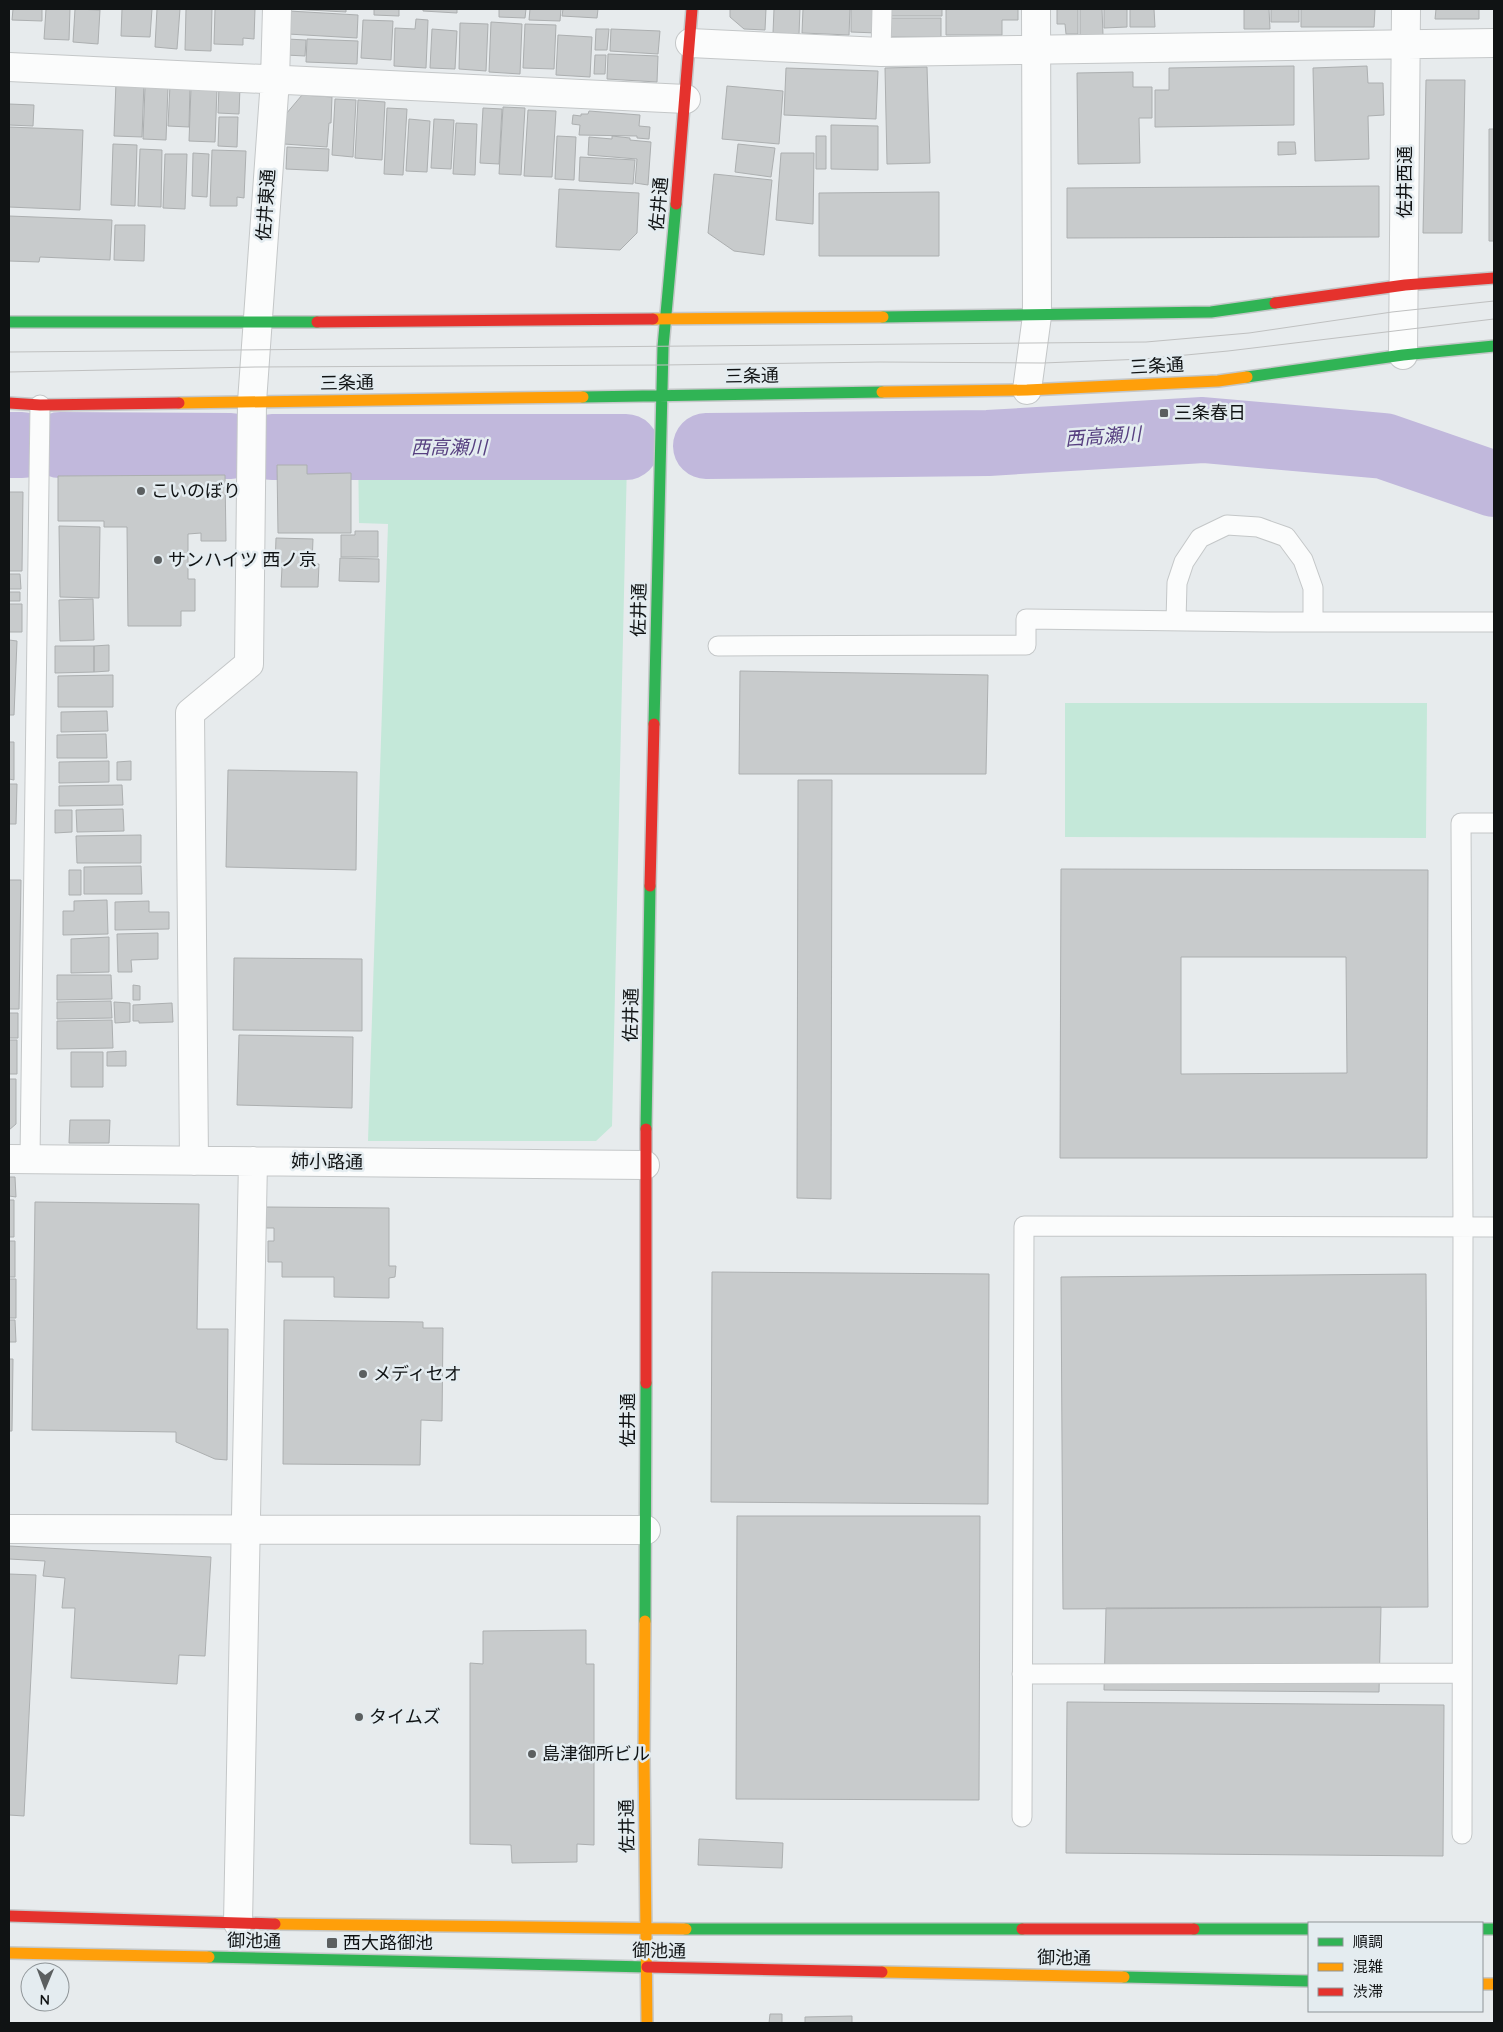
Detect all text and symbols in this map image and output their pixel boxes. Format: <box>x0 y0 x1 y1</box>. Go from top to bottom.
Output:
street label: 佐井西通 <box>1393 146 1416 218</box>
street label: 佐井東通 <box>252 168 279 242</box>
street label: 佐井通 <box>645 176 672 232</box>
street label: 三条通 <box>1129 353 1185 378</box>
street label: 三条通 <box>725 364 779 387</box>
street label: 三条通 <box>320 371 374 394</box>
place label: 三条春日 <box>1174 401 1246 424</box>
marker: 三条春日 <box>1158 407 1170 419</box>
water label: 西高瀬川 <box>1064 421 1144 451</box>
water label: 西高瀬川 <box>411 435 489 459</box>
place label: こいのぼり <box>151 479 241 502</box>
marker: こいのぼり <box>135 485 147 497</box>
place label: サンハイツ 西ノ京 <box>168 548 317 571</box>
marker: サンハイツ 西ノ京 <box>152 554 164 566</box>
street label: 佐井通 <box>627 583 650 637</box>
street label: 佐井通 <box>619 988 642 1042</box>
street label: 姉小路通 <box>291 1149 363 1174</box>
place label: メディセオ <box>373 1362 462 1385</box>
marker: メディセオ <box>357 1368 369 1380</box>
street label: 佐井通 <box>616 1393 639 1447</box>
place label: タイムズ <box>369 1705 441 1728</box>
marker: タイムズ <box>353 1711 365 1723</box>
place label: 島津御所ビル <box>542 1742 650 1765</box>
marker: 島津御所ビル <box>526 1748 538 1760</box>
street label: 佐井通 <box>615 1799 638 1853</box>
legend <box>1308 1922 1483 2012</box>
street label: 御池通 <box>227 1929 281 1952</box>
place label: 西大路御池 <box>343 1931 433 1954</box>
text: 順調 <box>1353 1932 1383 1951</box>
marker: 西大路御池 <box>325 1936 339 1950</box>
street label: 御池通 <box>632 1939 686 1962</box>
street label: 御池通 <box>1037 1946 1091 1969</box>
text: 混雑 <box>1353 1957 1383 1976</box>
north arrow <box>20 1962 70 2012</box>
text: 渋滞 <box>1353 1982 1383 2001</box>
text: N <box>39 1991 50 2009</box>

